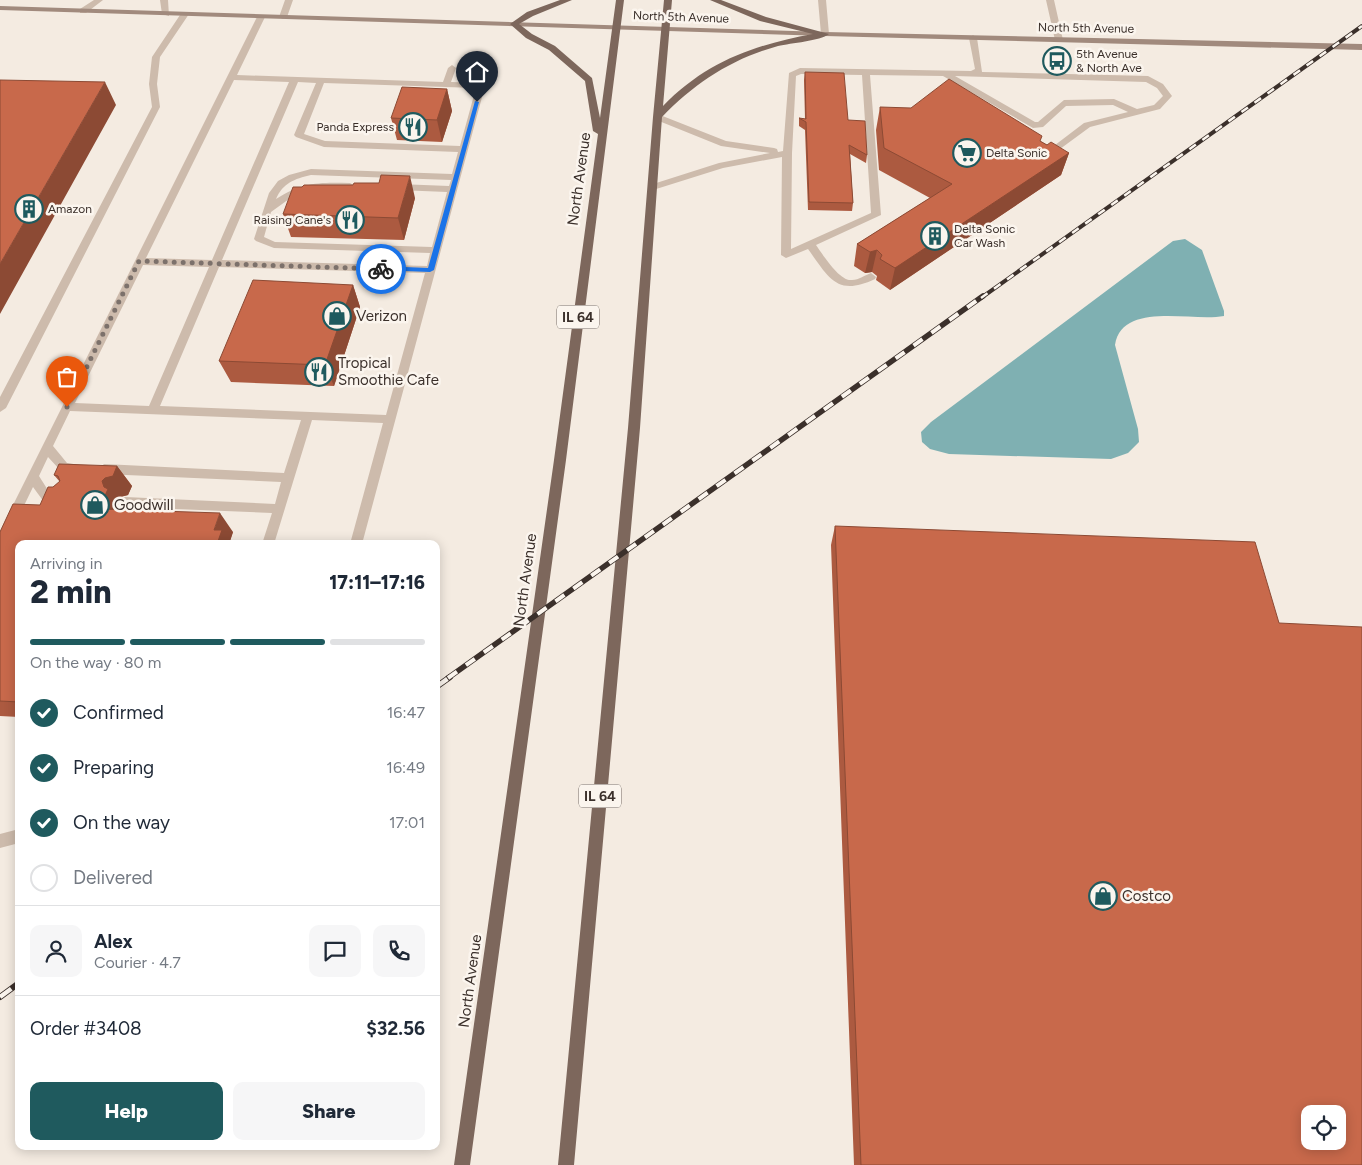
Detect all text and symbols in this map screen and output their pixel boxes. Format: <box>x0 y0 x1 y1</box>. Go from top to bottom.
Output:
street label: North 5th Avenue <box>633 8 730 26</box>
street label: North 5th Avenue <box>1038 20 1135 36</box>
bus stop icon: 5th Avenue & North Ave <box>1042 46 1072 76</box>
place label: 5th Avenue & North Ave <box>1076 47 1142 75</box>
pin <box>456 51 498 102</box>
icon: home <box>463 58 491 86</box>
restaurant icon: Panda Express <box>398 112 428 142</box>
place label: Panda Express <box>317 120 394 134</box>
street label: North Avenue <box>564 131 594 227</box>
supermarket icon: Delta Sonic <box>952 138 982 168</box>
place label: Delta Sonic <box>986 146 1048 160</box>
building icon: Amazon <box>14 194 44 224</box>
place label: Amazon <box>48 202 92 216</box>
restaurant icon: Raising Cane's <box>335 205 365 235</box>
place label: Raising Cane's <box>253 213 331 227</box>
building icon: Delta Sonic Car Wash <box>920 221 950 251</box>
place label: Delta Sonic Car Wash <box>954 222 1016 250</box>
courier <box>356 244 406 294</box>
icon: bike <box>367 255 395 283</box>
shop icon: Verizon <box>322 301 352 331</box>
road number: IL 64 <box>557 306 599 328</box>
place label: Verizon <box>356 307 407 325</box>
place label: Tropical Smoothie Cafe <box>338 354 439 389</box>
pin <box>46 356 88 407</box>
restaurant icon: Tropical Smoothie Cafe <box>304 357 334 387</box>
icon: bag <box>53 363 81 391</box>
shop icon: Goodwill <box>80 490 110 520</box>
place label: Goodwill <box>114 496 173 514</box>
street label: North Avenue <box>510 532 540 628</box>
text: Arriving in <box>30 554 102 573</box>
text: 17:11–17:16 <box>329 571 425 594</box>
text: 2 min <box>30 573 112 611</box>
text: On the way · 80 m <box>30 653 161 672</box>
icon: check <box>30 699 58 727</box>
text: Confirmed <box>73 701 164 724</box>
text: 16:47 <box>387 703 425 722</box>
icon: check <box>30 754 58 782</box>
text: Preparing <box>73 756 154 779</box>
text: 16:49 <box>386 758 425 777</box>
road number: IL 64 <box>579 784 621 808</box>
icon: check <box>30 809 58 837</box>
text: On the way <box>73 811 170 834</box>
text: 17:01 <box>389 813 425 832</box>
text: Delivered <box>73 866 153 889</box>
shop icon: Costco <box>1088 881 1118 911</box>
place label: Costco <box>1122 887 1171 905</box>
button: person <box>30 925 82 977</box>
button: chat <box>309 925 361 977</box>
button: phone <box>373 925 425 977</box>
text: Alex <box>94 930 133 953</box>
street label: North Avenue <box>455 933 485 1029</box>
text: Courier · 4.7 <box>94 953 181 972</box>
text: Order #3408 <box>30 1017 142 1040</box>
text: $32.56 <box>366 1017 425 1040</box>
button: Help <box>30 1082 223 1140</box>
button: Share <box>233 1082 425 1140</box>
map controls <box>1301 1105 1346 1150</box>
button: locate <box>1301 1105 1346 1150</box>

